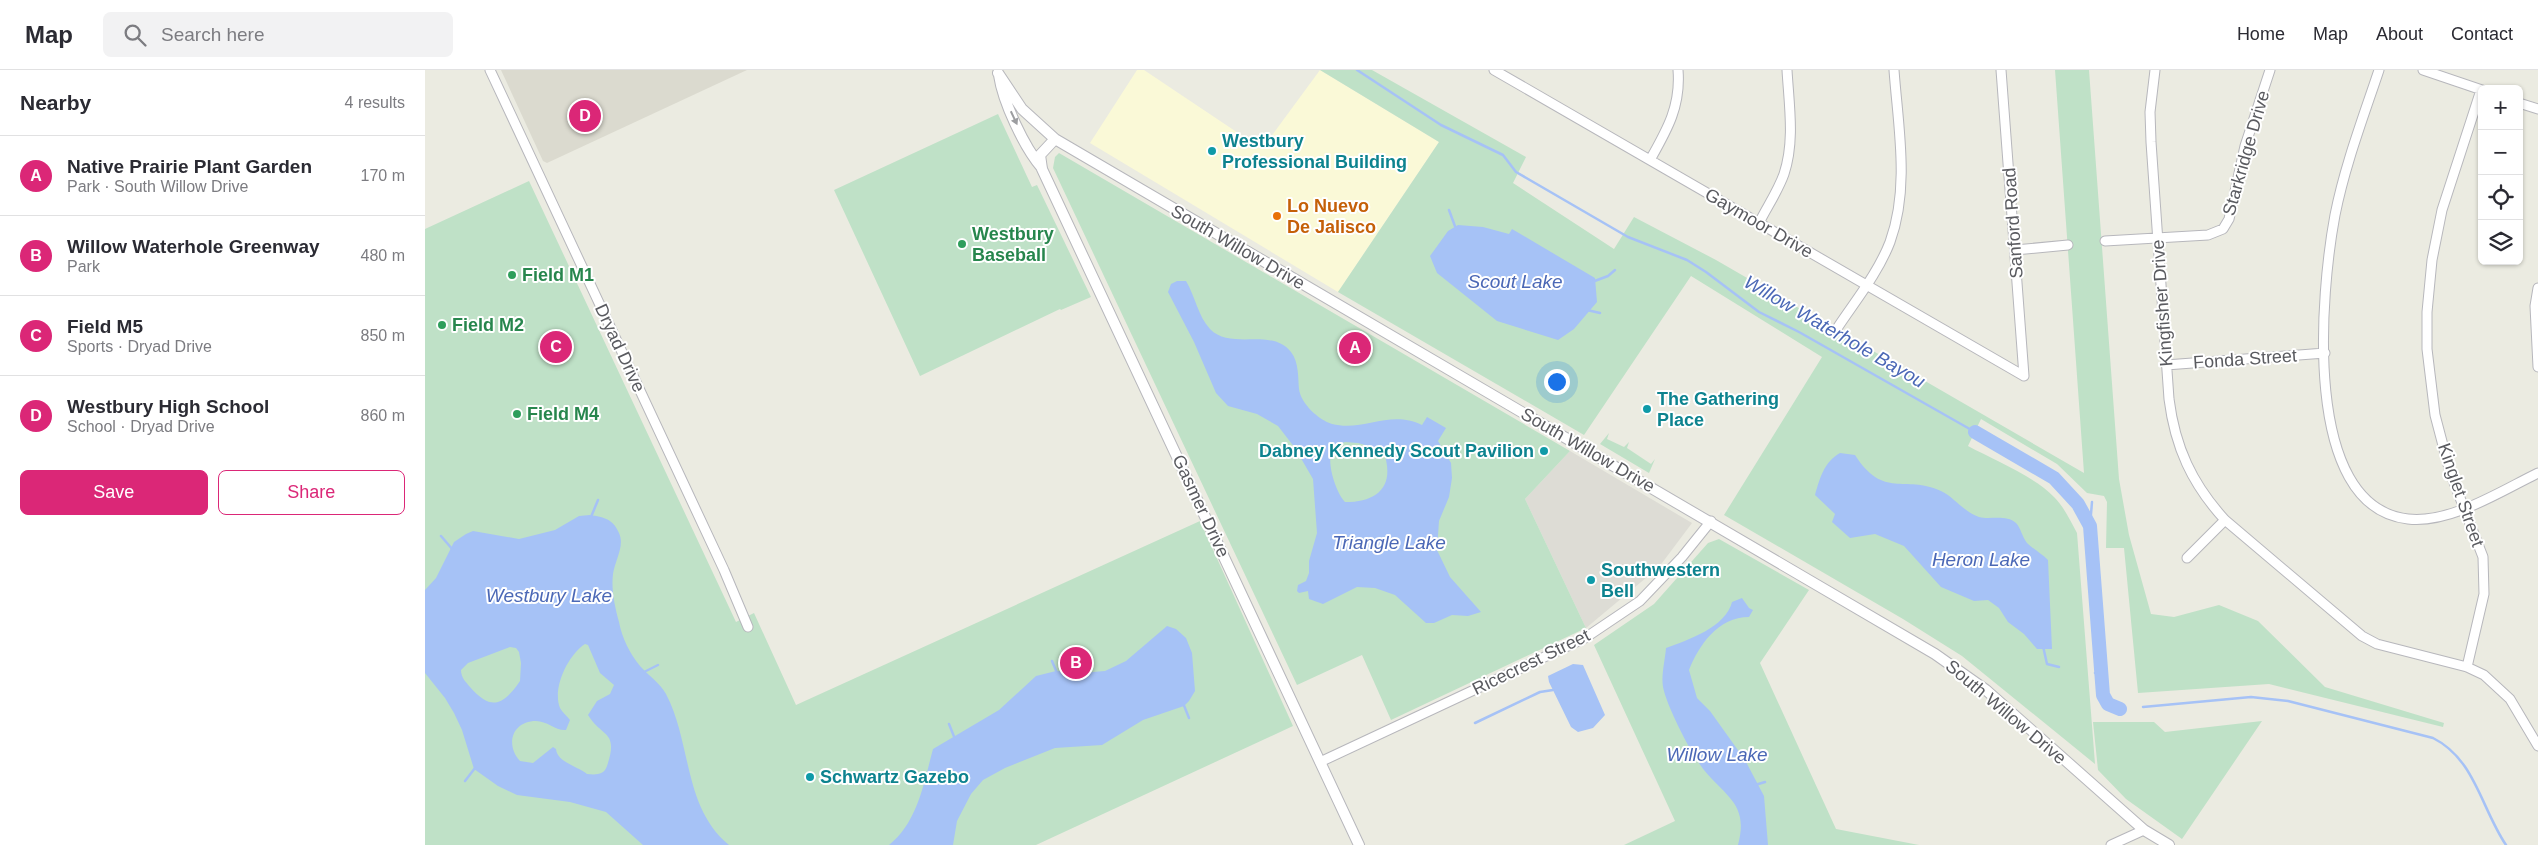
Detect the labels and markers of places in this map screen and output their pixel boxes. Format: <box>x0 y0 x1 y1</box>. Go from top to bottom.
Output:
pin: D <box>569 97 601 135</box>
place label: Westbury Professional Building <box>1222 131 1407 172</box>
marker: Westbury Professional Building <box>1206 145 1218 157</box>
place label: Lo Nuevo De Jalisco <box>1287 196 1376 237</box>
marker: Lo Nuevo De Jalisco <box>1271 210 1283 222</box>
place label: Westbury Baseball <box>972 224 1054 265</box>
marker: Westbury Baseball <box>956 238 968 250</box>
place label: Field M1 <box>522 265 594 285</box>
marker: Field M1 <box>506 269 518 281</box>
place label: Field M2 <box>452 315 524 335</box>
marker: Field M2 <box>436 319 448 331</box>
pin: C <box>540 328 572 366</box>
pin: A <box>1339 329 1371 367</box>
place label: The Gathering Place <box>1657 389 1779 430</box>
marker: The Gathering Place <box>1641 403 1653 415</box>
place label: Field M4 <box>527 404 599 424</box>
marker: Field M4 <box>511 408 523 420</box>
place label: Dabney Kennedy Scout Pavilion <box>1259 441 1534 461</box>
marker: Dabney Kennedy Scout Pavilion <box>1538 445 1550 457</box>
place label: Southwestern Bell <box>1601 560 1720 601</box>
marker: Southwestern Bell <box>1585 574 1597 586</box>
pin: B <box>1060 644 1092 682</box>
place label: Schwartz Gazebo <box>820 767 969 787</box>
marker: Schwartz Gazebo <box>804 771 816 783</box>

